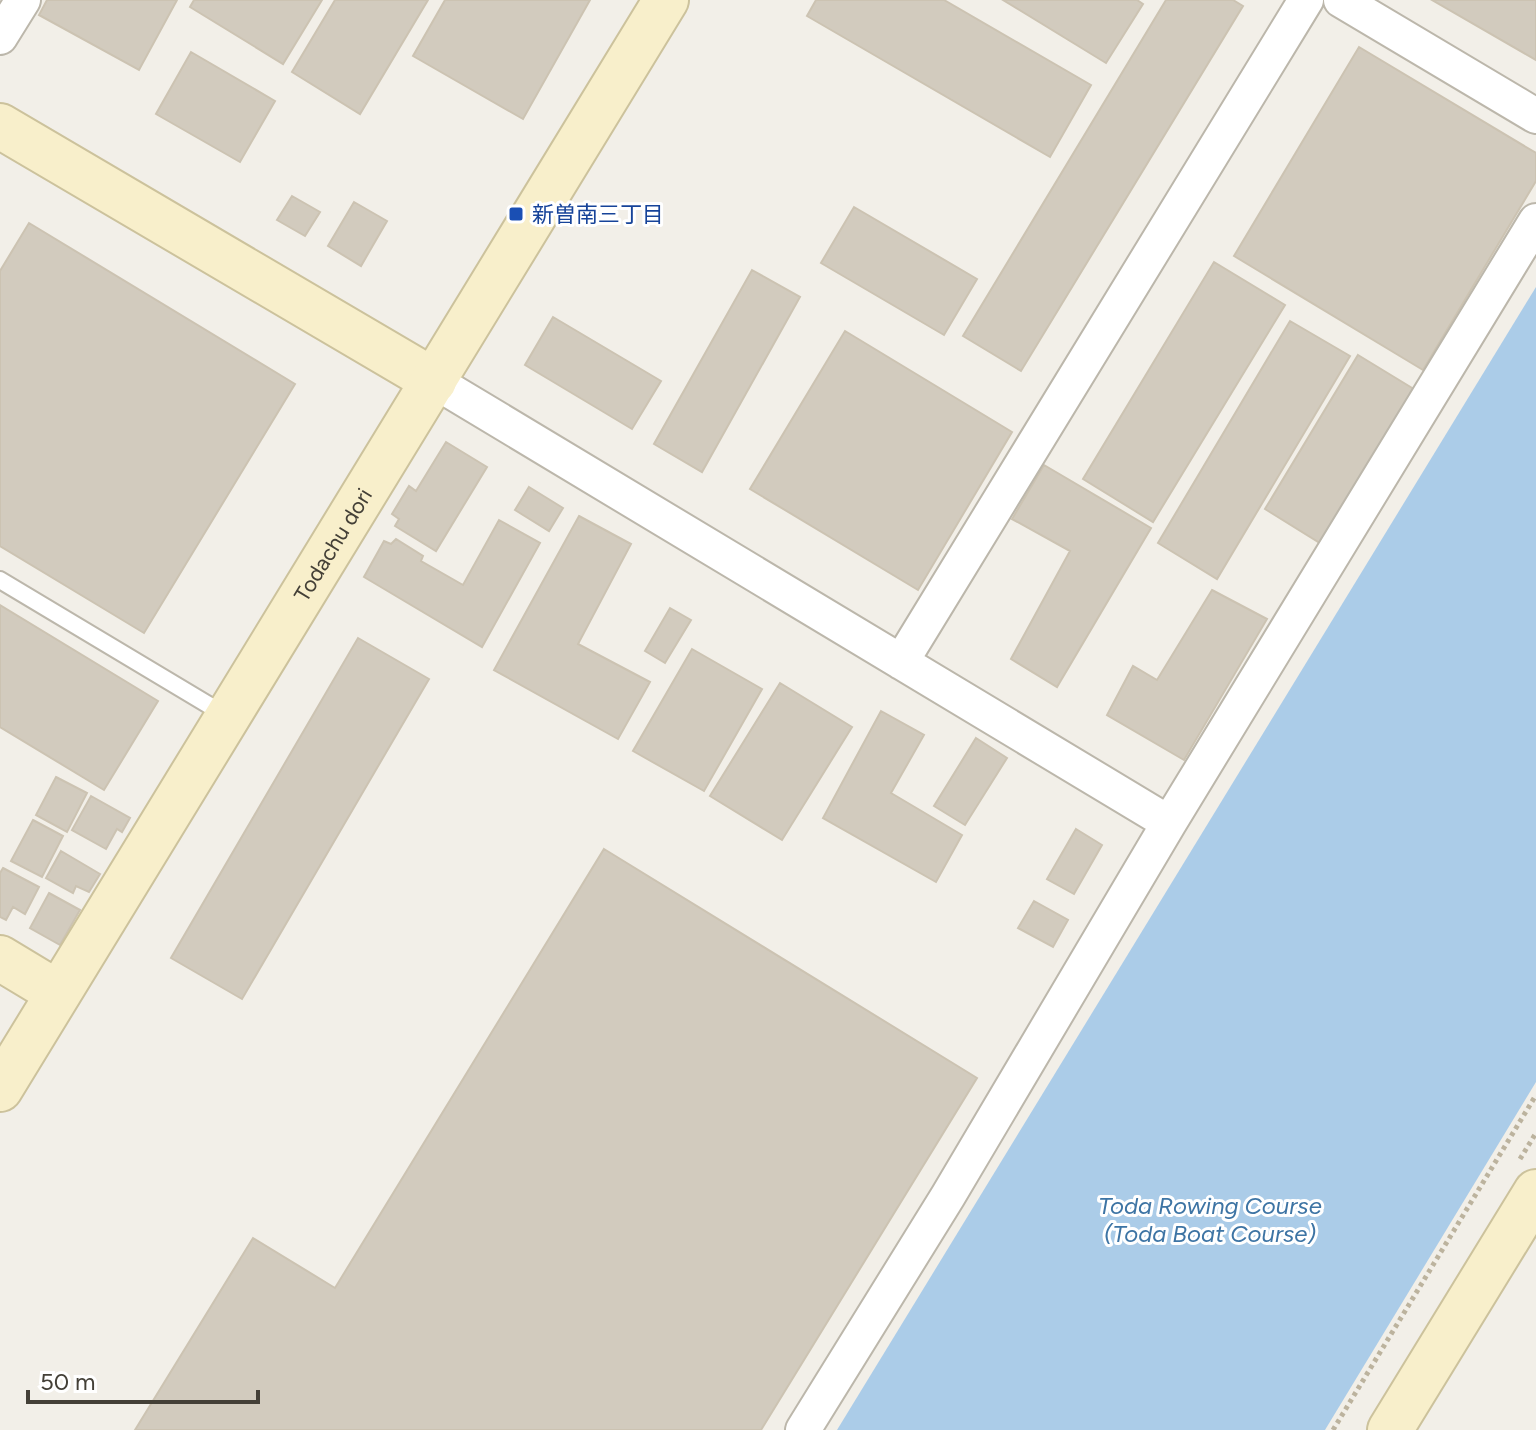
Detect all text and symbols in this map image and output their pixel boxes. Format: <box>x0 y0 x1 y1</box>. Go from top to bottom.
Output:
place label: 新曽南三丁目 <box>532 201 664 228</box>
marker: 新曽南三丁目 <box>507 205 525 223</box>
street label: Todachu dori <box>288 483 378 606</box>
water label: Toda Rowing Course (Toda Boat Course) <box>1098 1191 1322 1248</box>
scale bar <box>28 1354 258 1404</box>
text: 50 m <box>40 1367 96 1396</box>

